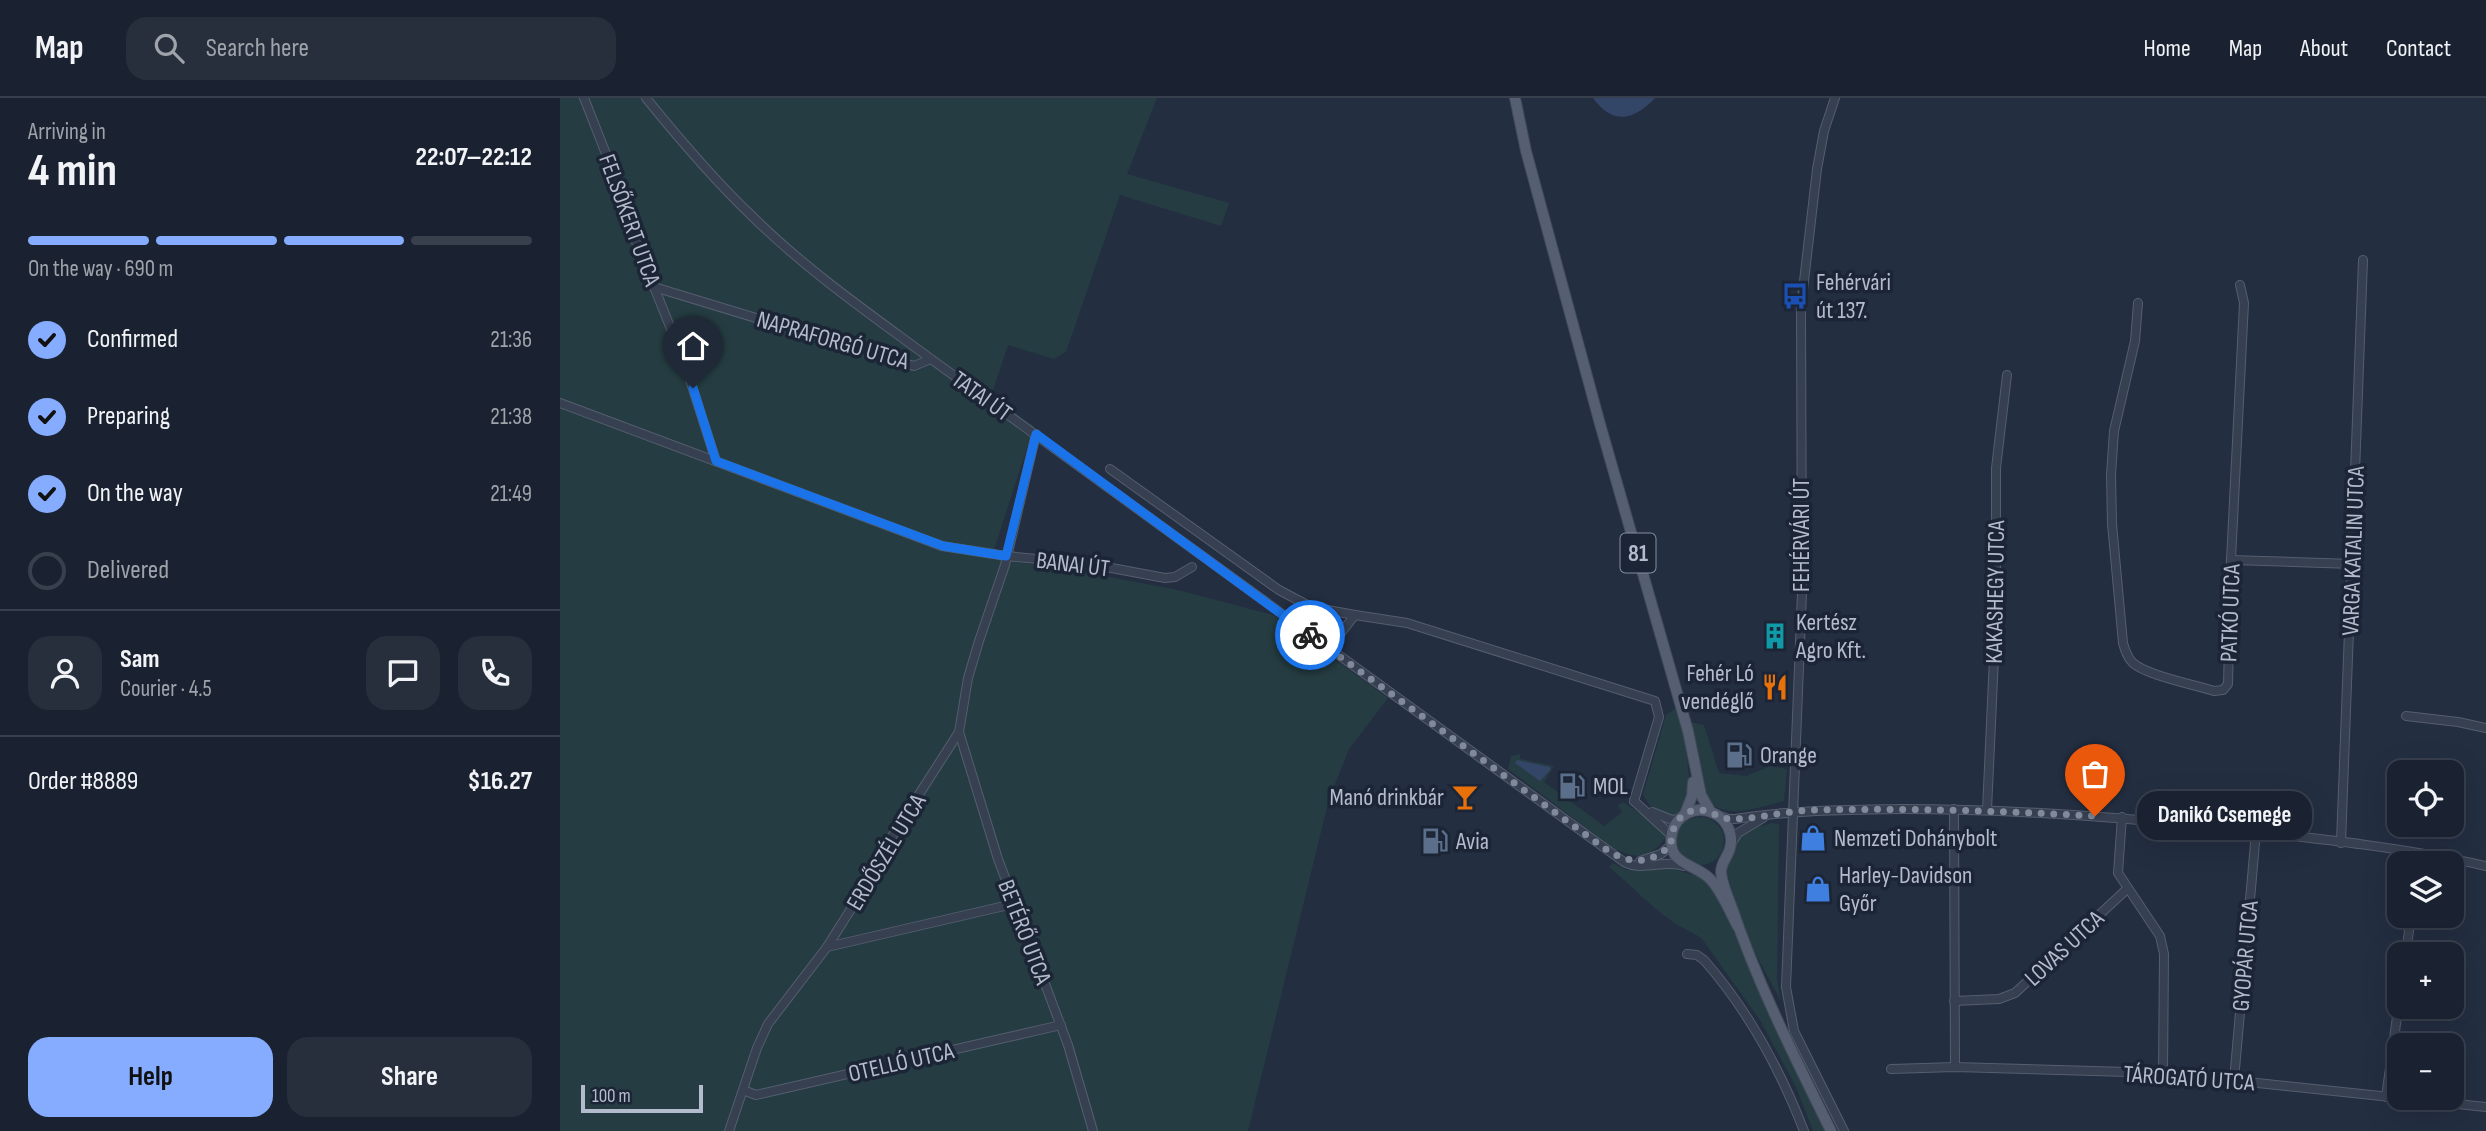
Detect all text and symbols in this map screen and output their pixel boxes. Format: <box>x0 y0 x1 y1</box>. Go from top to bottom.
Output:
search box <box>126 17 616 80</box>
text: Map <box>35 28 84 68</box>
icon: search <box>150 29 188 67</box>
text: Search here <box>206 33 309 64</box>
text: Home <box>2143 34 2191 63</box>
text: Map <box>2229 34 2262 63</box>
text: About <box>2300 34 2348 63</box>
text: Contact <box>2386 34 2451 63</box>
text: Arriving in <box>28 118 106 146</box>
text: 22:07–22:12 <box>416 142 532 173</box>
text: 4 min <box>28 144 117 199</box>
street label: FELSŐKERT UTCA <box>592 150 667 291</box>
text: On the way · 690 m <box>28 255 173 283</box>
place label: Fehérvári út 137. <box>1816 268 1891 325</box>
bus stop icon: Fehérvári út 137. <box>1780 281 1810 311</box>
street label: NAPRAFORGÓ UTCA <box>754 305 913 376</box>
pin <box>663 316 723 388</box>
icon: check <box>28 321 66 359</box>
text: Confirmed <box>87 324 178 355</box>
text: 21:36 <box>490 326 532 354</box>
icon: home <box>674 327 712 365</box>
street label: TATAI ÚT <box>946 365 1018 428</box>
icon: check <box>28 398 66 436</box>
text: Preparing <box>87 401 170 432</box>
text: 21:38 <box>490 403 532 431</box>
street label: VARGA KATALIN UTCA <box>2336 465 2371 636</box>
icon: check <box>28 475 66 513</box>
text: On the way <box>87 478 183 509</box>
street label: FEHÉRVÁRI ÚT <box>1787 478 1816 592</box>
text: 21:49 <box>490 480 532 508</box>
street label: KAKASHEGY UTCA <box>1980 519 2011 664</box>
road number: 81 <box>1620 534 1656 573</box>
street label: BANAI ÚT <box>1035 546 1112 583</box>
text: Delivered <box>87 555 169 586</box>
street label: PATKÓ UTCA <box>2214 563 2247 662</box>
courier <box>1275 600 1345 670</box>
place label: Kertész Agro Kft. <box>1795 608 1866 665</box>
icon: bike <box>1291 616 1329 654</box>
building icon: Kertész Agro Kft. <box>1760 621 1790 651</box>
button: person <box>28 636 102 710</box>
button: chat <box>366 636 440 710</box>
button: phone <box>458 636 532 710</box>
text: Sam <box>120 644 160 675</box>
place label: Fehér Ló vendéglő <box>1681 659 1754 716</box>
restaurant icon: Fehér Ló vendéglő <box>1760 672 1790 702</box>
text: Courier · 4.5 <box>120 675 212 703</box>
fuel station icon: Orange <box>1724 740 1754 770</box>
place label: Orange <box>1760 741 1817 770</box>
pin <box>2065 744 2125 816</box>
icon: bag <box>2076 755 2114 793</box>
map controls <box>2387 760 2464 1110</box>
button: locate <box>2387 760 2464 837</box>
text: Order #8889 <box>28 766 138 797</box>
text: $16.27 <box>467 766 532 797</box>
fuel station icon: MOL <box>1557 771 1587 801</box>
place label: MOL <box>1593 772 1628 801</box>
bar icon: Manó drinkbár <box>1450 782 1480 812</box>
place label: Manó drinkbár <box>1330 783 1444 812</box>
street label: ERDŐSZÉL UTCA <box>840 788 933 916</box>
callout: Danikó Csemege <box>2137 792 2312 840</box>
text: Danikó Csemege <box>2158 801 2291 829</box>
shop icon: Nemzeti Dohánybolt <box>1798 823 1828 853</box>
place label: Nemzeti Dohánybolt <box>1834 824 1997 853</box>
fuel station icon: Avia <box>1420 826 1450 856</box>
place label: Avia <box>1455 827 1489 856</box>
button: layers <box>2387 851 2464 928</box>
place label: Harley-Davidson Győr <box>1839 861 1972 918</box>
shop icon: Harley-Davidson Győr <box>1803 874 1833 904</box>
street label: BETÉRŐ UTCA <box>991 876 1058 989</box>
street label: GYOPÁR UTCA <box>2226 899 2265 1013</box>
street label: LOVAS UTCA <box>2019 904 2111 992</box>
button: + <box>2387 942 2464 1019</box>
button: − <box>2387 1033 2464 1110</box>
street label: OTELLÓ UTCA <box>846 1036 957 1089</box>
button: Help <box>28 1037 273 1117</box>
button: Share <box>287 1037 532 1117</box>
street label: TÁROGATÓ UTCA <box>2122 1059 2256 1098</box>
scale bar <box>581 1082 704 1114</box>
text: 100 m <box>592 1085 631 1108</box>

